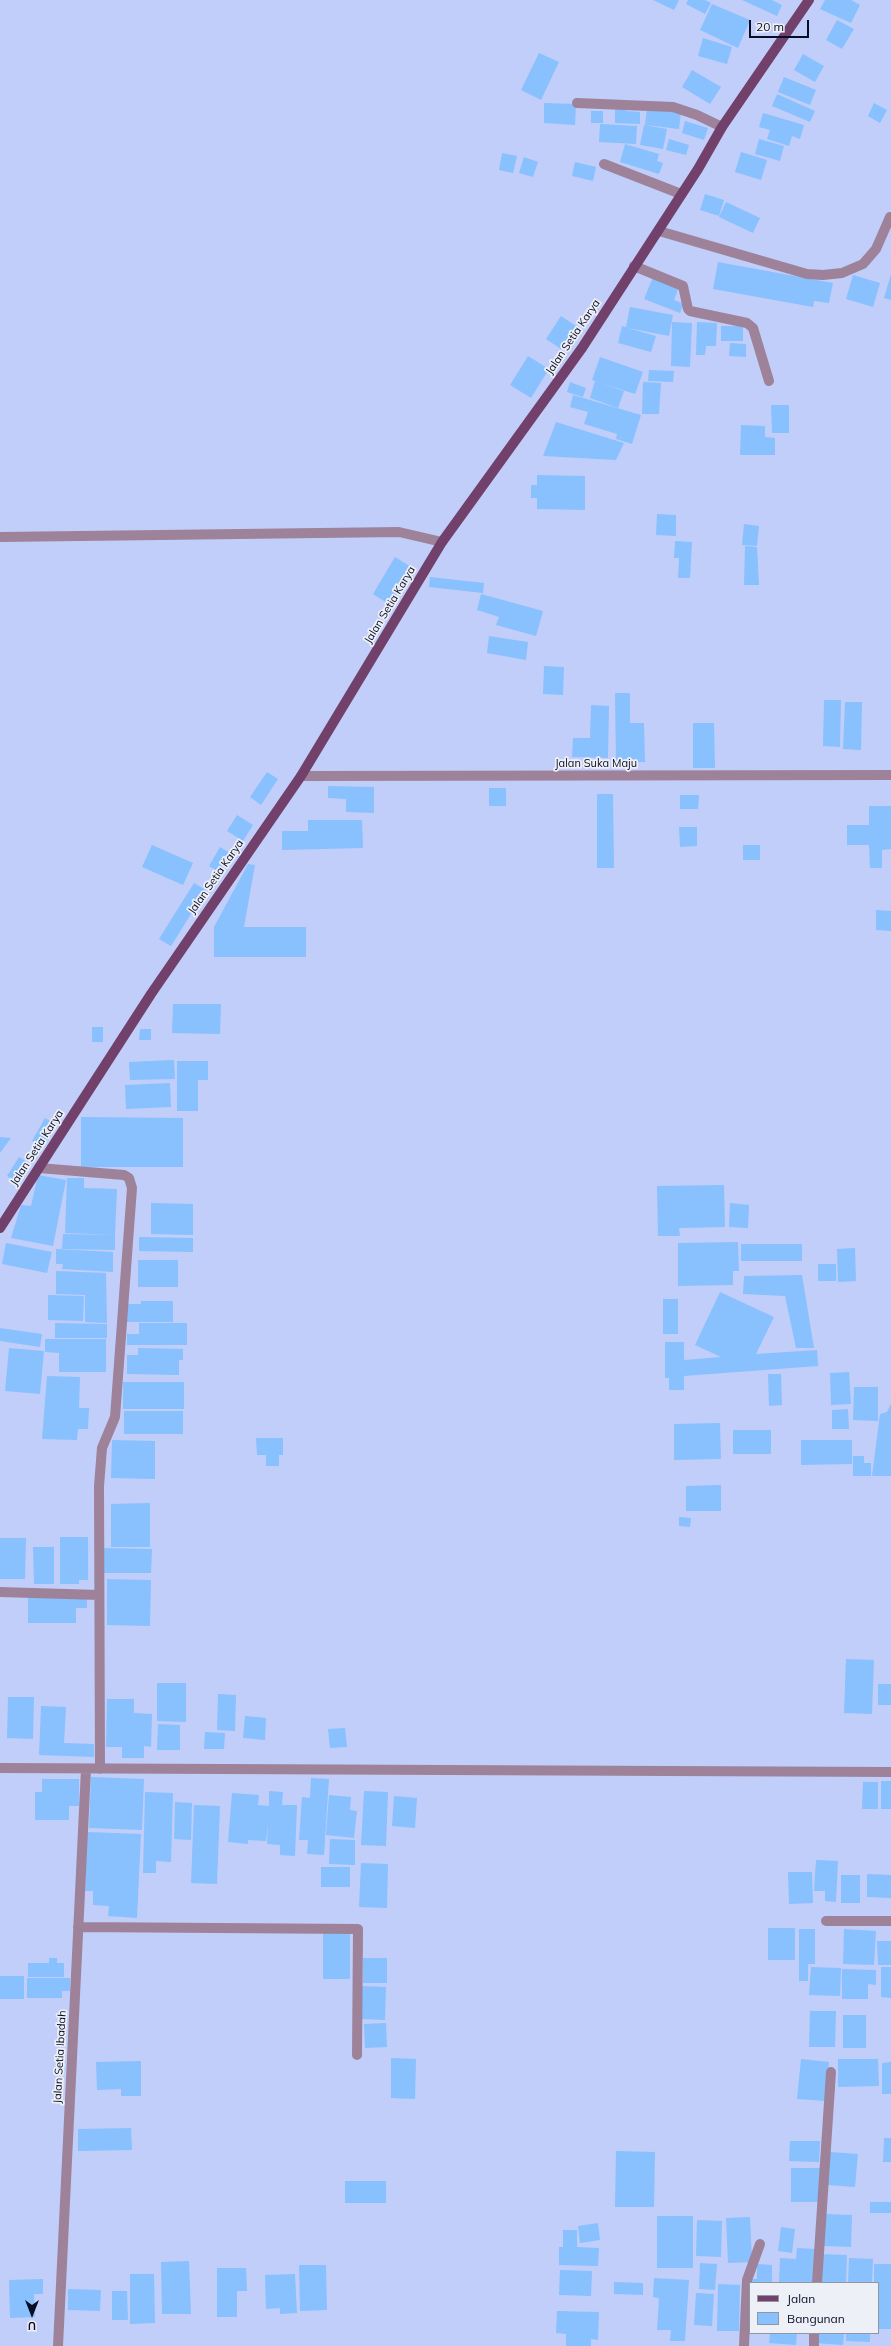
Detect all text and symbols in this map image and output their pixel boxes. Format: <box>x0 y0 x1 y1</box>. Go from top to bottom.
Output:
scale bar <box>751 12 811 38</box>
text: 20 m <box>756 19 784 34</box>
street label: Jalan Setia Karya <box>543 297 603 377</box>
street label: Jalan Setia Karya <box>362 564 418 646</box>
street label: Jalan Suka Maju <box>555 757 637 771</box>
street label: Jalan Setia Karya <box>185 837 247 917</box>
street label: Jalan Setia Karya <box>8 1108 66 1188</box>
street label: Jalan Setia Ibadah <box>51 2010 69 2104</box>
legend <box>749 2282 879 2334</box>
text: Jalan <box>787 2291 815 2306</box>
north arrow <box>12 2294 52 2334</box>
text: Bangunan <box>787 2311 845 2326</box>
text: U <box>28 2319 36 2333</box>

